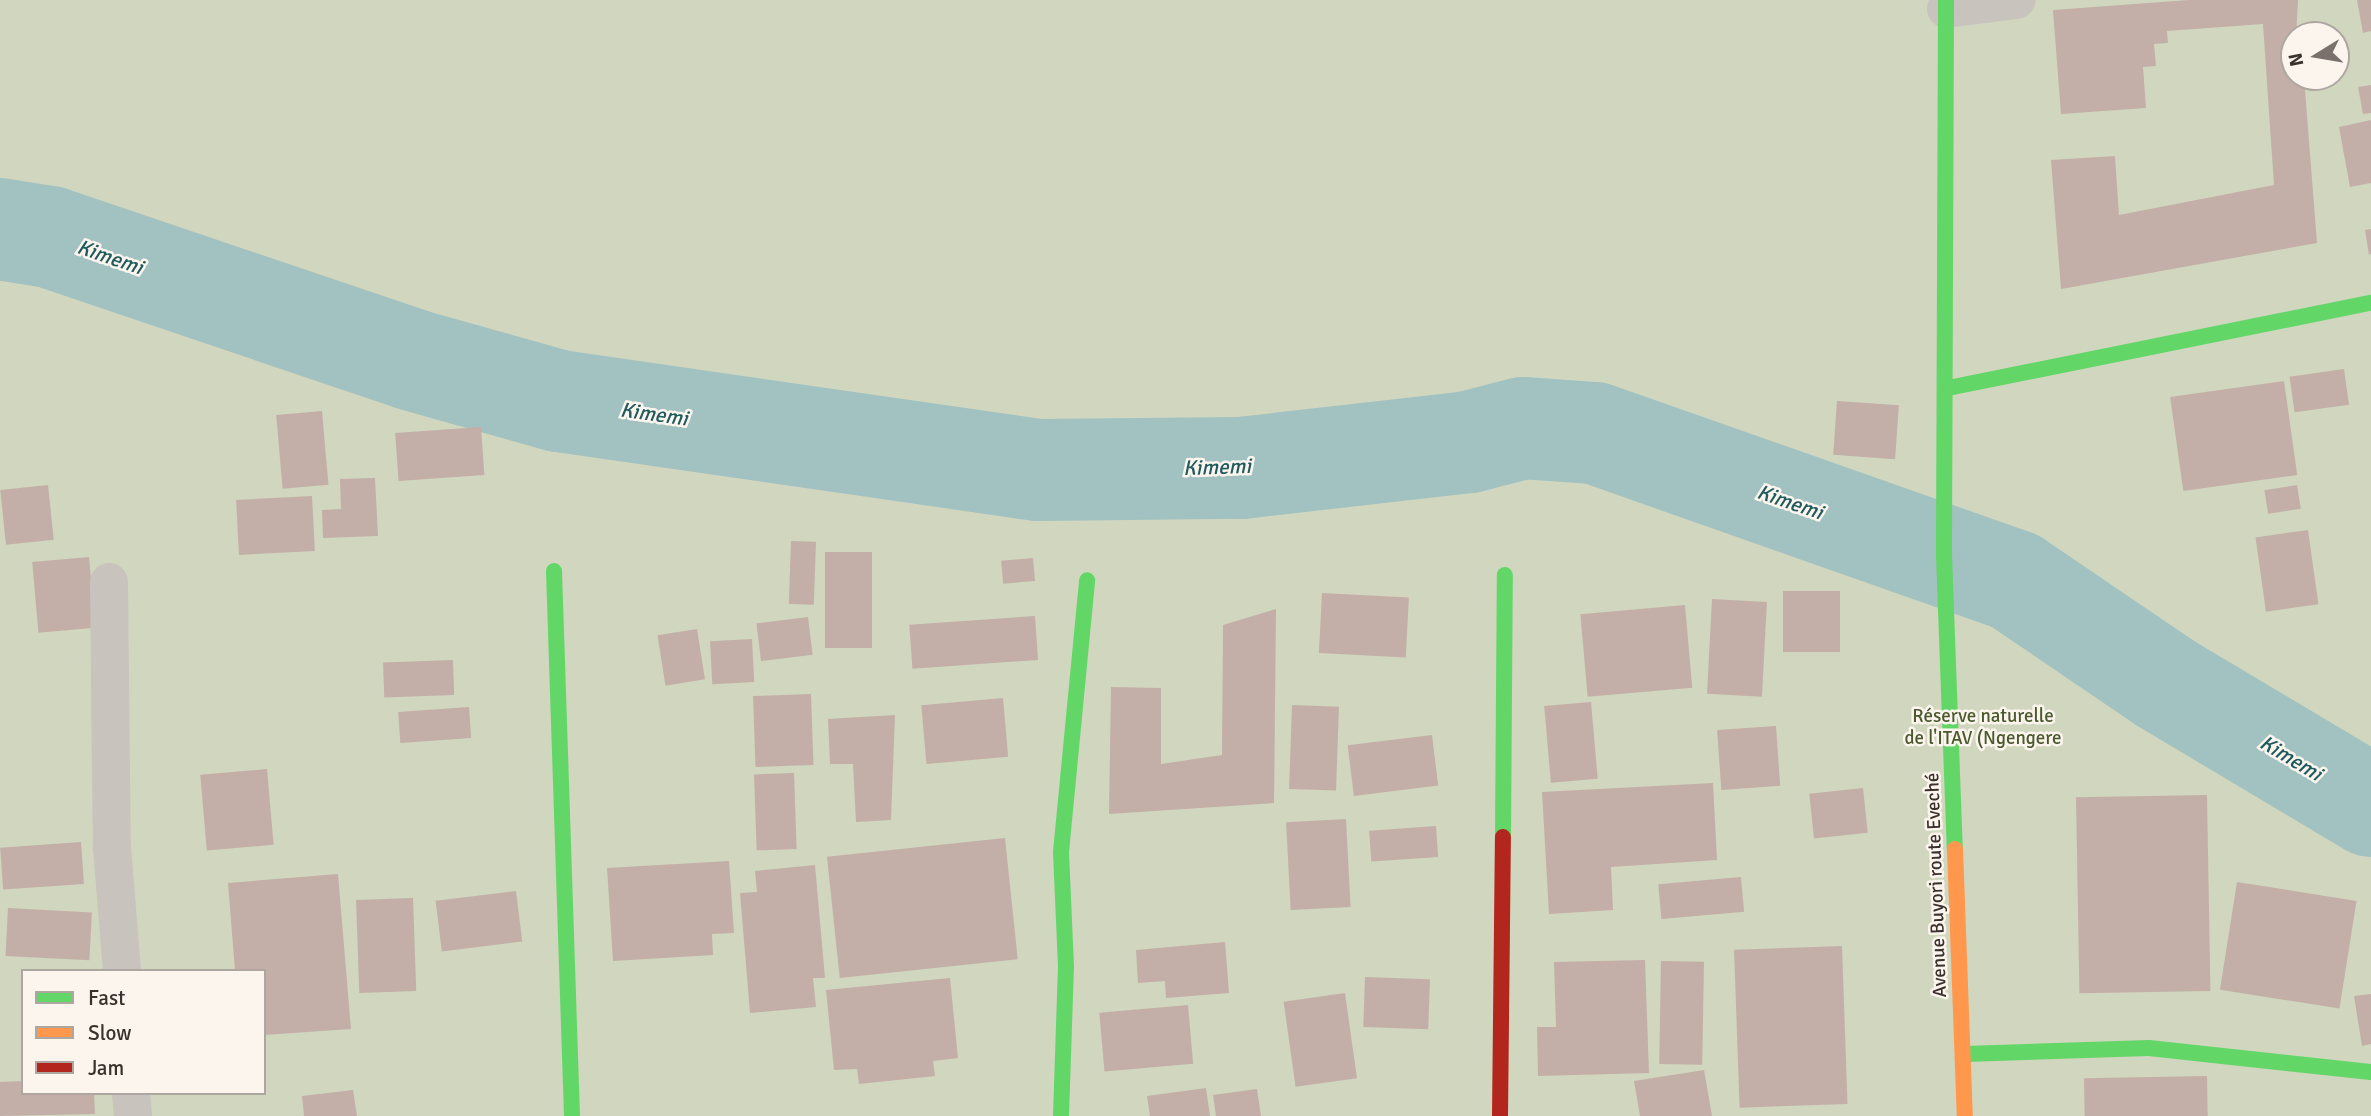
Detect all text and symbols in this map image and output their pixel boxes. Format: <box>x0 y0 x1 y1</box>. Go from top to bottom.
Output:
north arrow <box>2280 21 2350 91</box>
text: N <box>2283 51 2309 68</box>
water label: Kimemi <box>74 234 146 280</box>
water label: Kimemi <box>619 397 689 431</box>
water label: Kimemi <box>1183 453 1251 481</box>
water label: Kimemi <box>1754 479 1826 525</box>
park label: Réserve naturelle de l'ITAV (Ngengere <box>1905 706 2061 750</box>
water label: Kimemi <box>2255 730 2327 786</box>
street label: Avenue Buyori route Eveché <box>1922 772 1952 998</box>
legend <box>21 969 266 1095</box>
text: Fast <box>88 985 125 1011</box>
text: Slow <box>88 1020 132 1046</box>
text: Jam <box>88 1055 124 1081</box>

